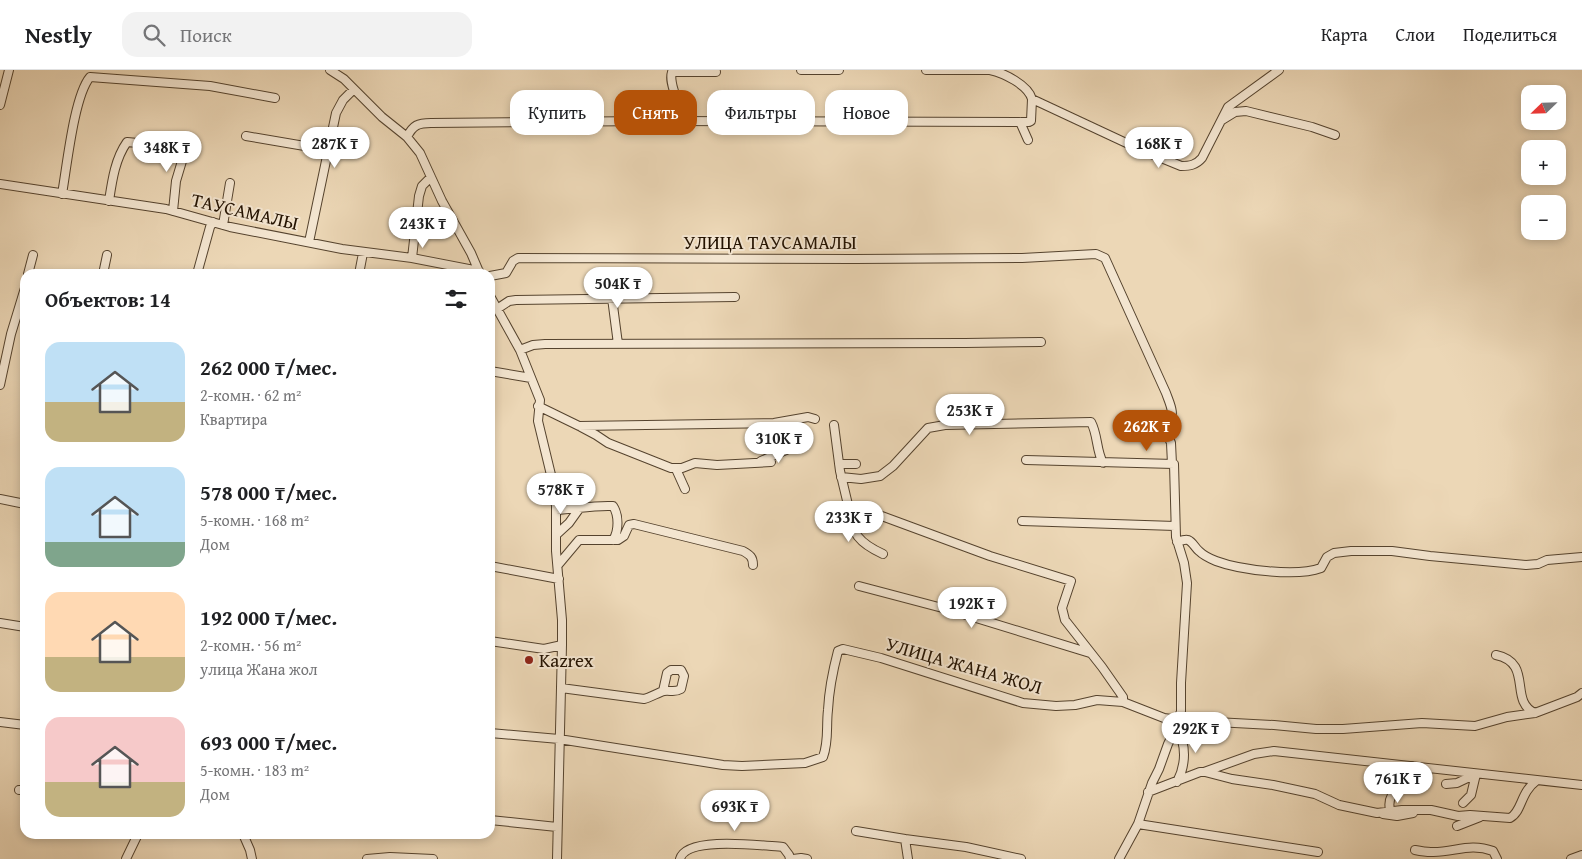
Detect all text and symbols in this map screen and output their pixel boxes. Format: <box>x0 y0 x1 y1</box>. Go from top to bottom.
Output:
search box <box>122 12 472 57</box>
text: Nestly <box>25 17 92 52</box>
icon: search <box>140 21 168 49</box>
text: Поиск <box>180 21 232 49</box>
text: Карта <box>1321 21 1368 48</box>
text: Слои <box>1396 21 1435 48</box>
text: Поделиться <box>1463 21 1557 48</box>
north arrow <box>1521 85 1566 130</box>
map controls <box>1521 85 1566 240</box>
chip: Купить <box>510 90 604 135</box>
chip: Снять <box>614 90 697 135</box>
chip: Фильтры <box>707 90 815 135</box>
chip: Новое <box>825 90 908 135</box>
pin: 287K ₸ <box>294 126 376 169</box>
pin: 168K ₸ <box>1118 126 1200 169</box>
pin: 348K ₸ <box>126 131 208 173</box>
text: 287K ₸ <box>312 131 358 155</box>
text: 168K ₸ <box>1136 131 1182 155</box>
text: 348K ₸ <box>144 135 190 159</box>
button: + <box>1521 140 1566 185</box>
street label: ТАУСАМАЛЫ <box>189 185 301 237</box>
button: − <box>1521 195 1566 240</box>
pin: 243K ₸ <box>382 206 464 249</box>
text: 243K ₸ <box>400 211 446 235</box>
street label: УЛИЦА ТАУСАМАЛЫ <box>683 228 857 256</box>
pin: 504K ₸ <box>577 266 659 309</box>
text: 504K ₸ <box>595 271 641 295</box>
text: Объектов: 14 <box>45 284 171 315</box>
icon: filters <box>442 285 470 313</box>
text: 262 000 ₸/мес. <box>200 352 337 383</box>
icon: home <box>85 362 145 422</box>
text: 2-комн. · 62 m² <box>200 383 301 407</box>
pin: 253K ₸ <box>929 394 1011 436</box>
text: 253K ₸ <box>947 398 993 422</box>
text: Квартира <box>200 407 267 431</box>
pin: 262K ₸ <box>1106 410 1188 452</box>
text: 262K ₸ <box>1124 414 1170 438</box>
pin: 310K ₸ <box>738 422 820 464</box>
text: 310K ₸ <box>756 426 802 450</box>
pin: 578K ₸ <box>520 472 602 515</box>
text: 578 000 ₸/мес. <box>200 477 337 508</box>
text: 578K ₸ <box>538 477 584 501</box>
icon: home <box>85 487 145 547</box>
pin: 233K ₸ <box>808 500 890 543</box>
text: 233K ₸ <box>826 505 872 529</box>
text: 5-комн. · 168 m² <box>200 508 309 532</box>
text: Дом <box>200 532 230 556</box>
pin: 192K ₸ <box>931 586 1013 629</box>
text: 192K ₸ <box>949 591 995 615</box>
text: 192 000 ₸/мес. <box>200 602 337 633</box>
icon: home <box>85 612 145 672</box>
street label: УЛИЦА ЖАНА ЖОЛ <box>882 629 1046 701</box>
text: 2-комн. · 56 m² <box>200 633 301 657</box>
place label: Kazrex <box>539 646 594 674</box>
marker: Kazrex <box>523 654 535 666</box>
text: улица Жана жол <box>200 657 318 681</box>
pin: 292K ₸ <box>1155 712 1237 754</box>
text: 292K ₸ <box>1173 716 1219 740</box>
text: 693 000 ₸/мес. <box>200 727 337 758</box>
icon: home <box>85 737 145 797</box>
text: 5-комн. · 183 m² <box>200 758 309 782</box>
pin: 761K ₸ <box>1357 762 1439 804</box>
text: 761K ₸ <box>1375 766 1421 790</box>
text: Дом <box>200 782 230 806</box>
pin: 693K ₸ <box>694 790 776 832</box>
text: 693K ₸ <box>712 794 758 818</box>

